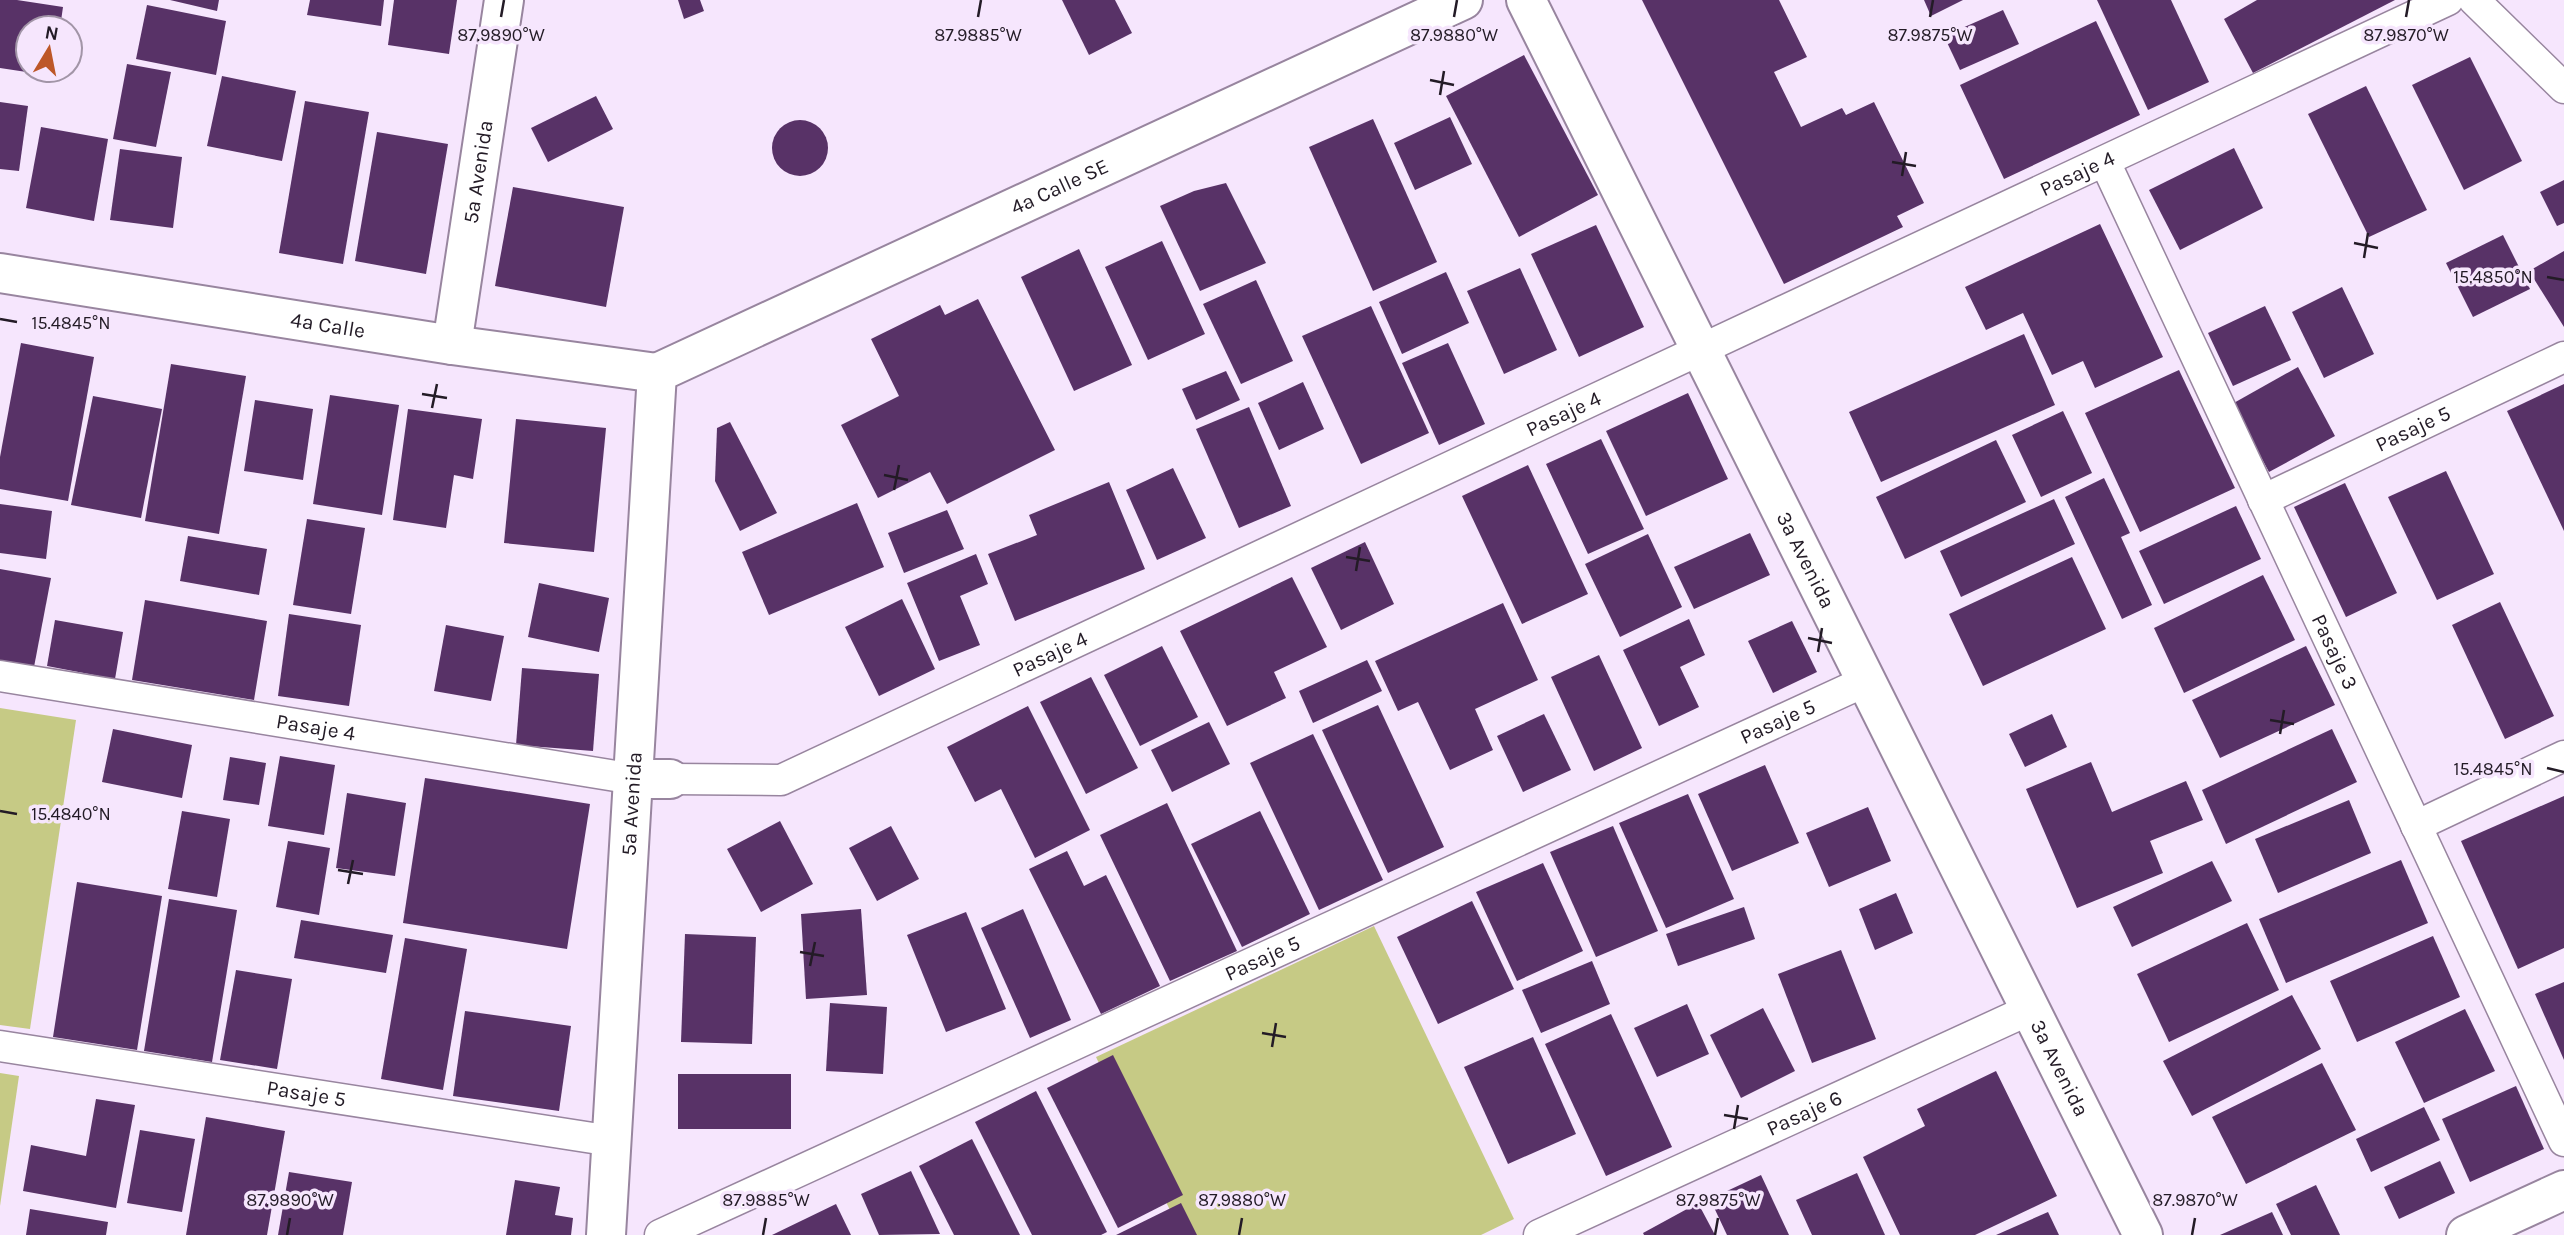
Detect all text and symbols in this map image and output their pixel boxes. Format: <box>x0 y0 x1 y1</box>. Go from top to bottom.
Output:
north arrow <box>14 14 84 84</box>
text: N <box>43 21 60 45</box>
text: 87.9890°W <box>457 24 545 46</box>
text: 87.9885°W <box>934 24 1022 46</box>
text: 87.9880°W <box>1410 24 1498 46</box>
text: 87.9875°W <box>1887 24 1973 46</box>
text: 87.9870°W <box>2363 24 2449 46</box>
street label: 5a Avenida <box>458 119 498 225</box>
street label: Pasaje 4 <box>2036 146 2119 201</box>
street label: 4a Calle SE <box>1007 154 1112 220</box>
text: 15.4850°N <box>2453 266 2533 288</box>
street label: 4a Calle <box>289 307 367 343</box>
text: 15.4845°N <box>31 312 111 334</box>
street label: Pasaje 4 <box>1522 386 1605 442</box>
street label: Pasaje 5 <box>2372 401 2454 457</box>
street label: 3a Avenida <box>1772 508 1840 612</box>
street label: Pasaje 3 <box>2307 610 2363 693</box>
street label: Pasaje 4 <box>1009 626 1092 682</box>
street label: Pasaje 5 <box>1736 694 1819 749</box>
street label: Pasaje 4 <box>274 709 357 746</box>
street label: 5a Avenida <box>616 751 647 857</box>
text: 15.4845°N <box>2453 758 2533 780</box>
text: 15.4840°N <box>31 803 111 825</box>
street label: Pasaje 5 <box>1221 931 1304 986</box>
street label: 3a Avenida <box>2025 1016 2094 1120</box>
street label: Pasaje 5 <box>265 1076 348 1112</box>
street label: Pasaje 6 <box>1763 1085 1846 1141</box>
text: 87.9890°W <box>246 1189 334 1211</box>
text: 87.9885°W <box>722 1189 810 1211</box>
text: 87.9880°W <box>1198 1189 1286 1211</box>
text: 87.9875°W <box>1675 1189 1761 1211</box>
text: 87.9870°W <box>2152 1189 2238 1211</box>

